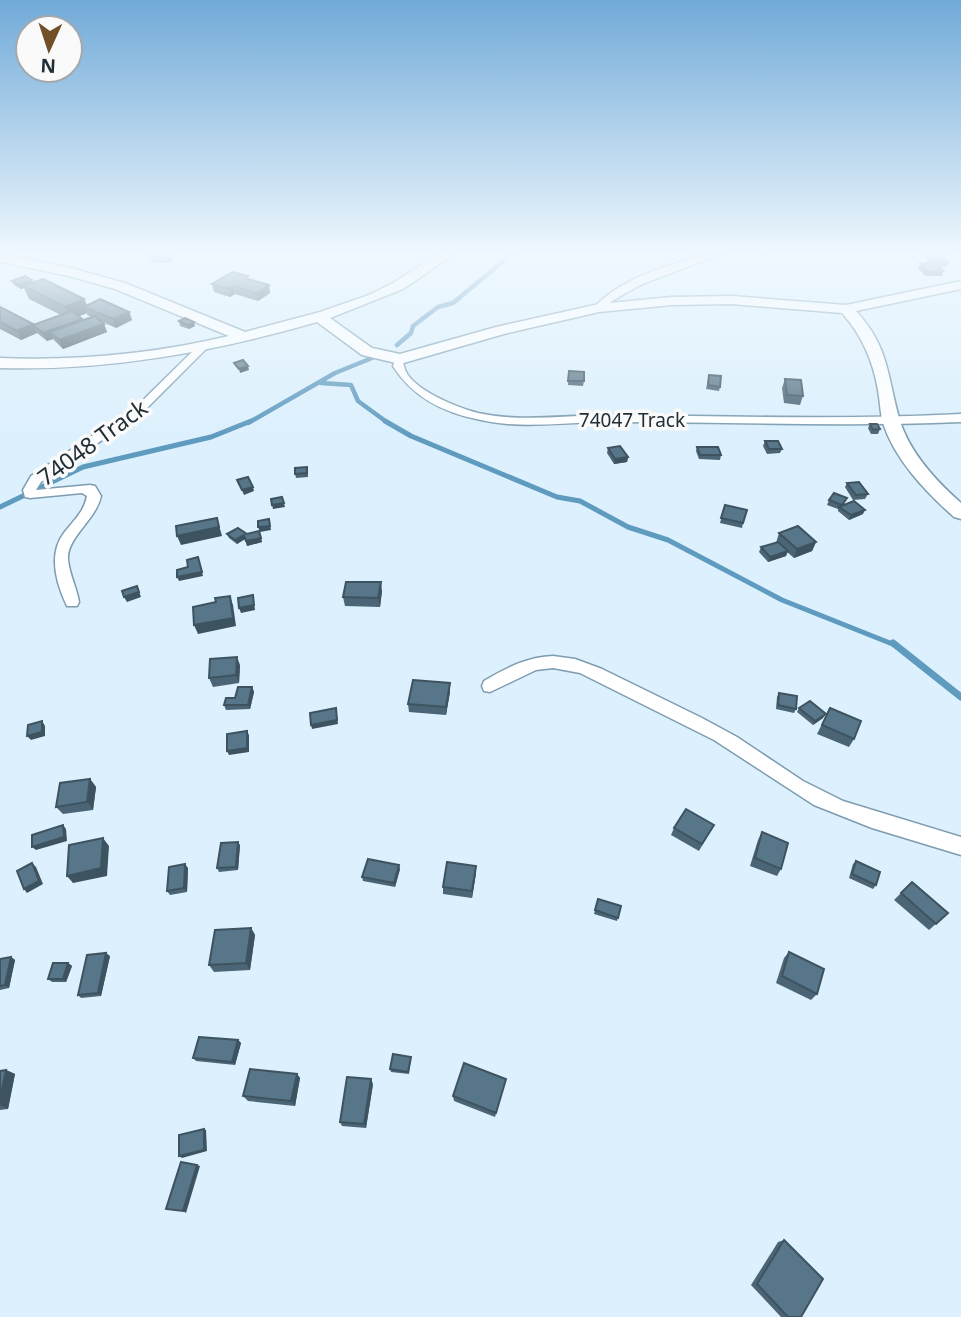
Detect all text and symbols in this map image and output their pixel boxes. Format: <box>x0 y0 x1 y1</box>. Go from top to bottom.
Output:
north arrow <box>14 14 84 84</box>
text: N <box>40 53 57 79</box>
street label: 74048 Track <box>31 391 154 493</box>
street label: 74047 Track <box>579 407 685 433</box>

